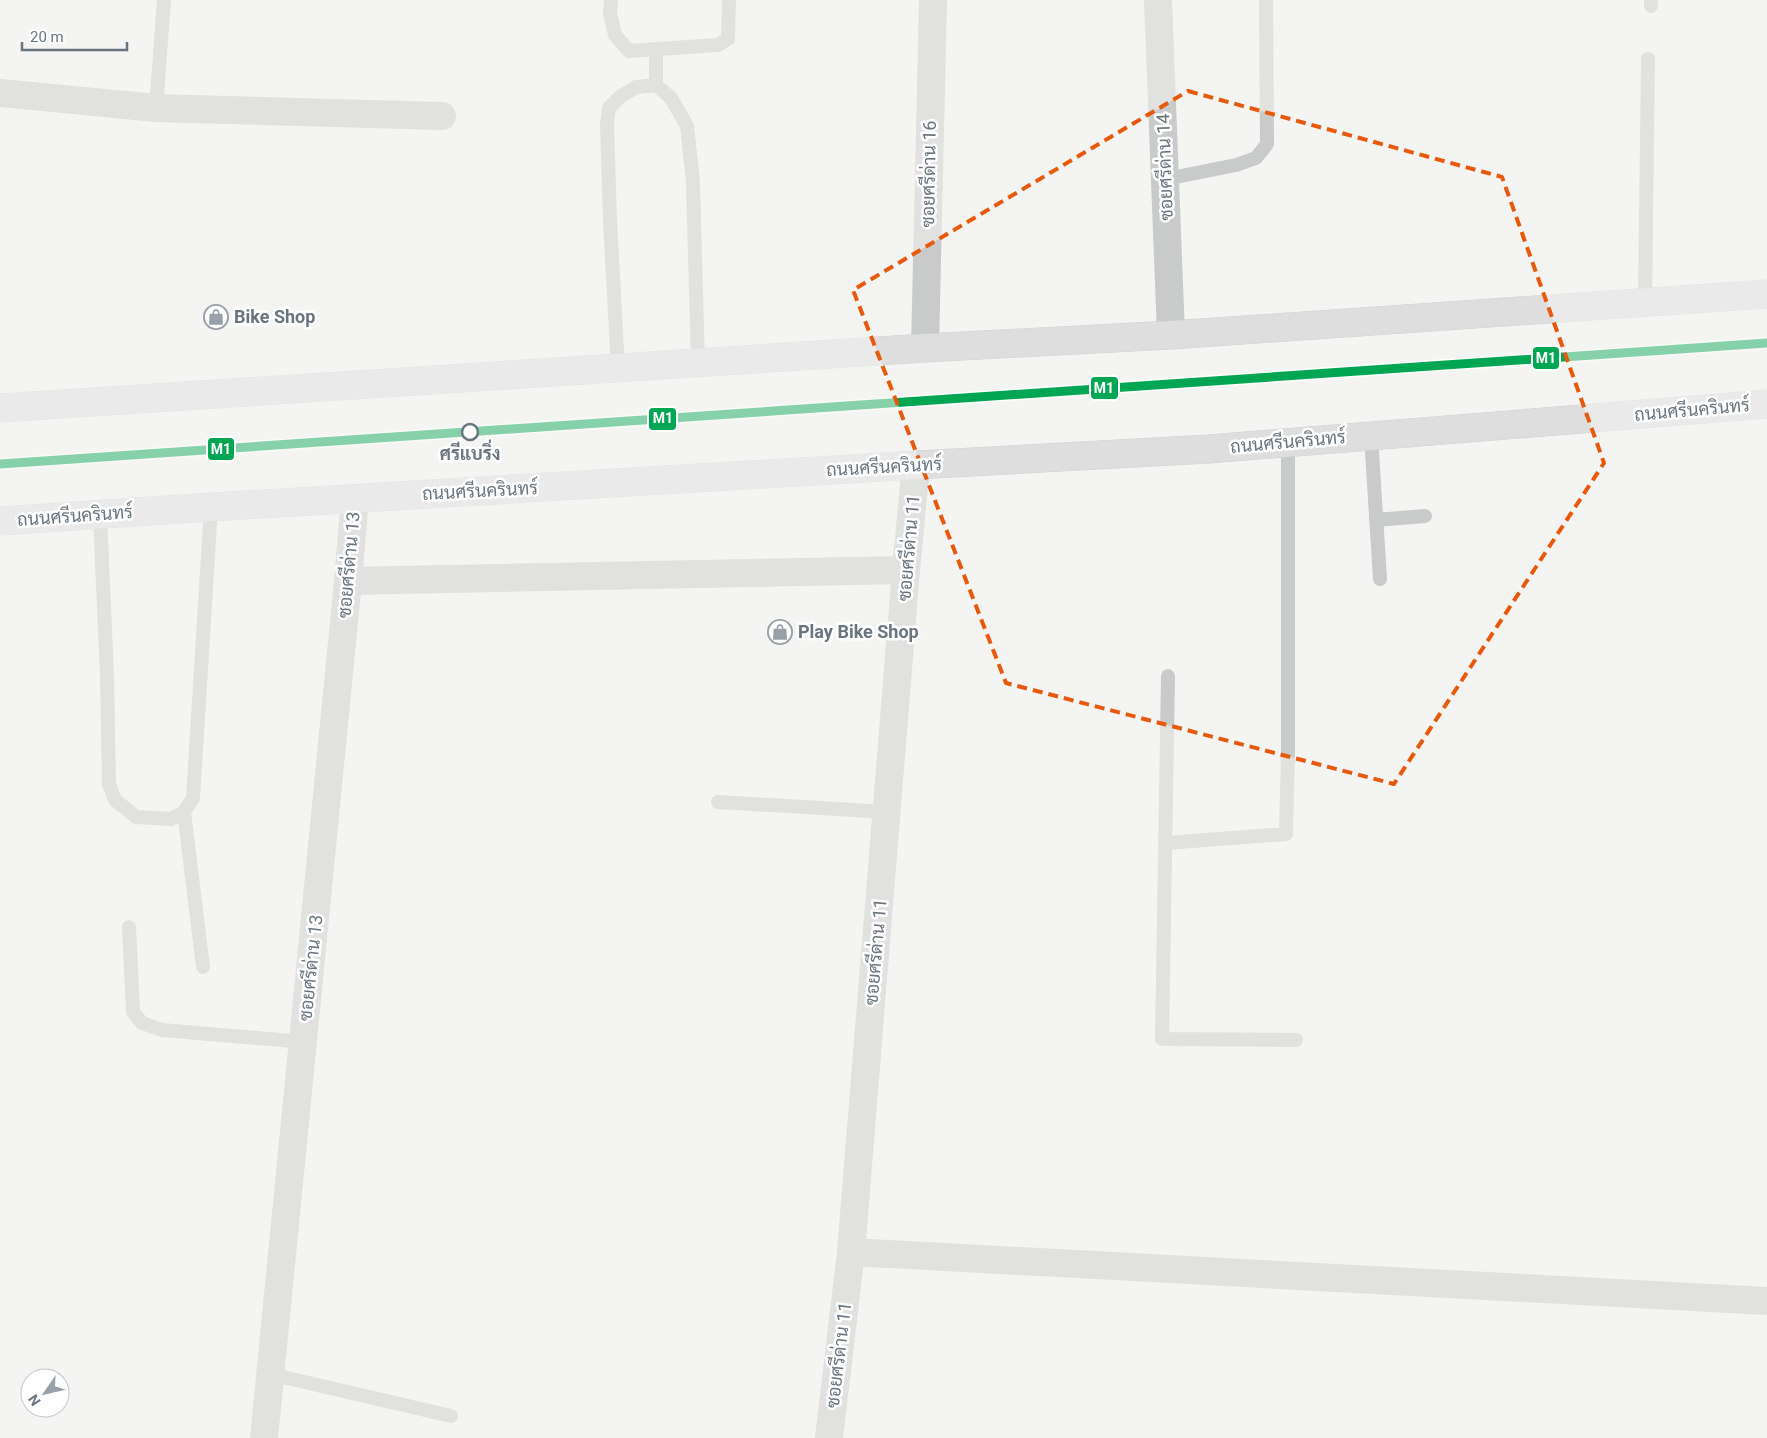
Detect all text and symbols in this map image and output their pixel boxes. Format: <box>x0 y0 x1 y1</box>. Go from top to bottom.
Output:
scale bar <box>22 20 128 52</box>
text: 20 m <box>30 28 64 46</box>
street label: ซอยศรีด่าน 14 <box>1150 113 1177 221</box>
street label: ซอยศรีด่าน 16 <box>915 120 940 228</box>
shop icon: Bike Shop <box>203 304 229 330</box>
place label: Bike Shop <box>234 306 315 327</box>
line badge: M1 <box>1532 346 1560 370</box>
text: M1 <box>1536 350 1556 366</box>
line badge: M1 <box>1090 376 1119 400</box>
text: M1 <box>1094 380 1114 396</box>
street label: ถนนศรีนครินทร์ <box>1633 392 1751 425</box>
line badge: M1 <box>648 407 677 431</box>
text: M1 <box>653 410 673 426</box>
marker: ศรีแบริ่ง <box>461 423 479 441</box>
street label: ถนนศรีนครินทร์ <box>1229 424 1347 457</box>
line badge: M1 <box>207 437 235 461</box>
place label: ศรีแบริ่ง <box>440 439 500 464</box>
text: M1 <box>211 441 231 457</box>
street label: ถนนศรีนครินทร์ <box>825 451 943 480</box>
street label: ถนนศรีนครินทร์ <box>421 475 539 504</box>
street label: ซอยศรีด่าน 11 <box>891 494 924 602</box>
street label: ถนนศรีนครินทร์ <box>16 499 134 530</box>
street label: ซอยศรีด่าน 13 <box>331 511 364 619</box>
shop icon: Play Bike Shop <box>767 619 793 645</box>
place label: Play Bike Shop <box>798 621 919 642</box>
street label: ซอยศรีด่าน 11 <box>858 898 891 1006</box>
street label: ซอยศรีด่าน 13 <box>292 913 327 1022</box>
street label: ซอยศรีด่าน 11 <box>820 1300 855 1409</box>
north arrow <box>20 1368 70 1418</box>
text: N <box>25 1392 44 1409</box>

